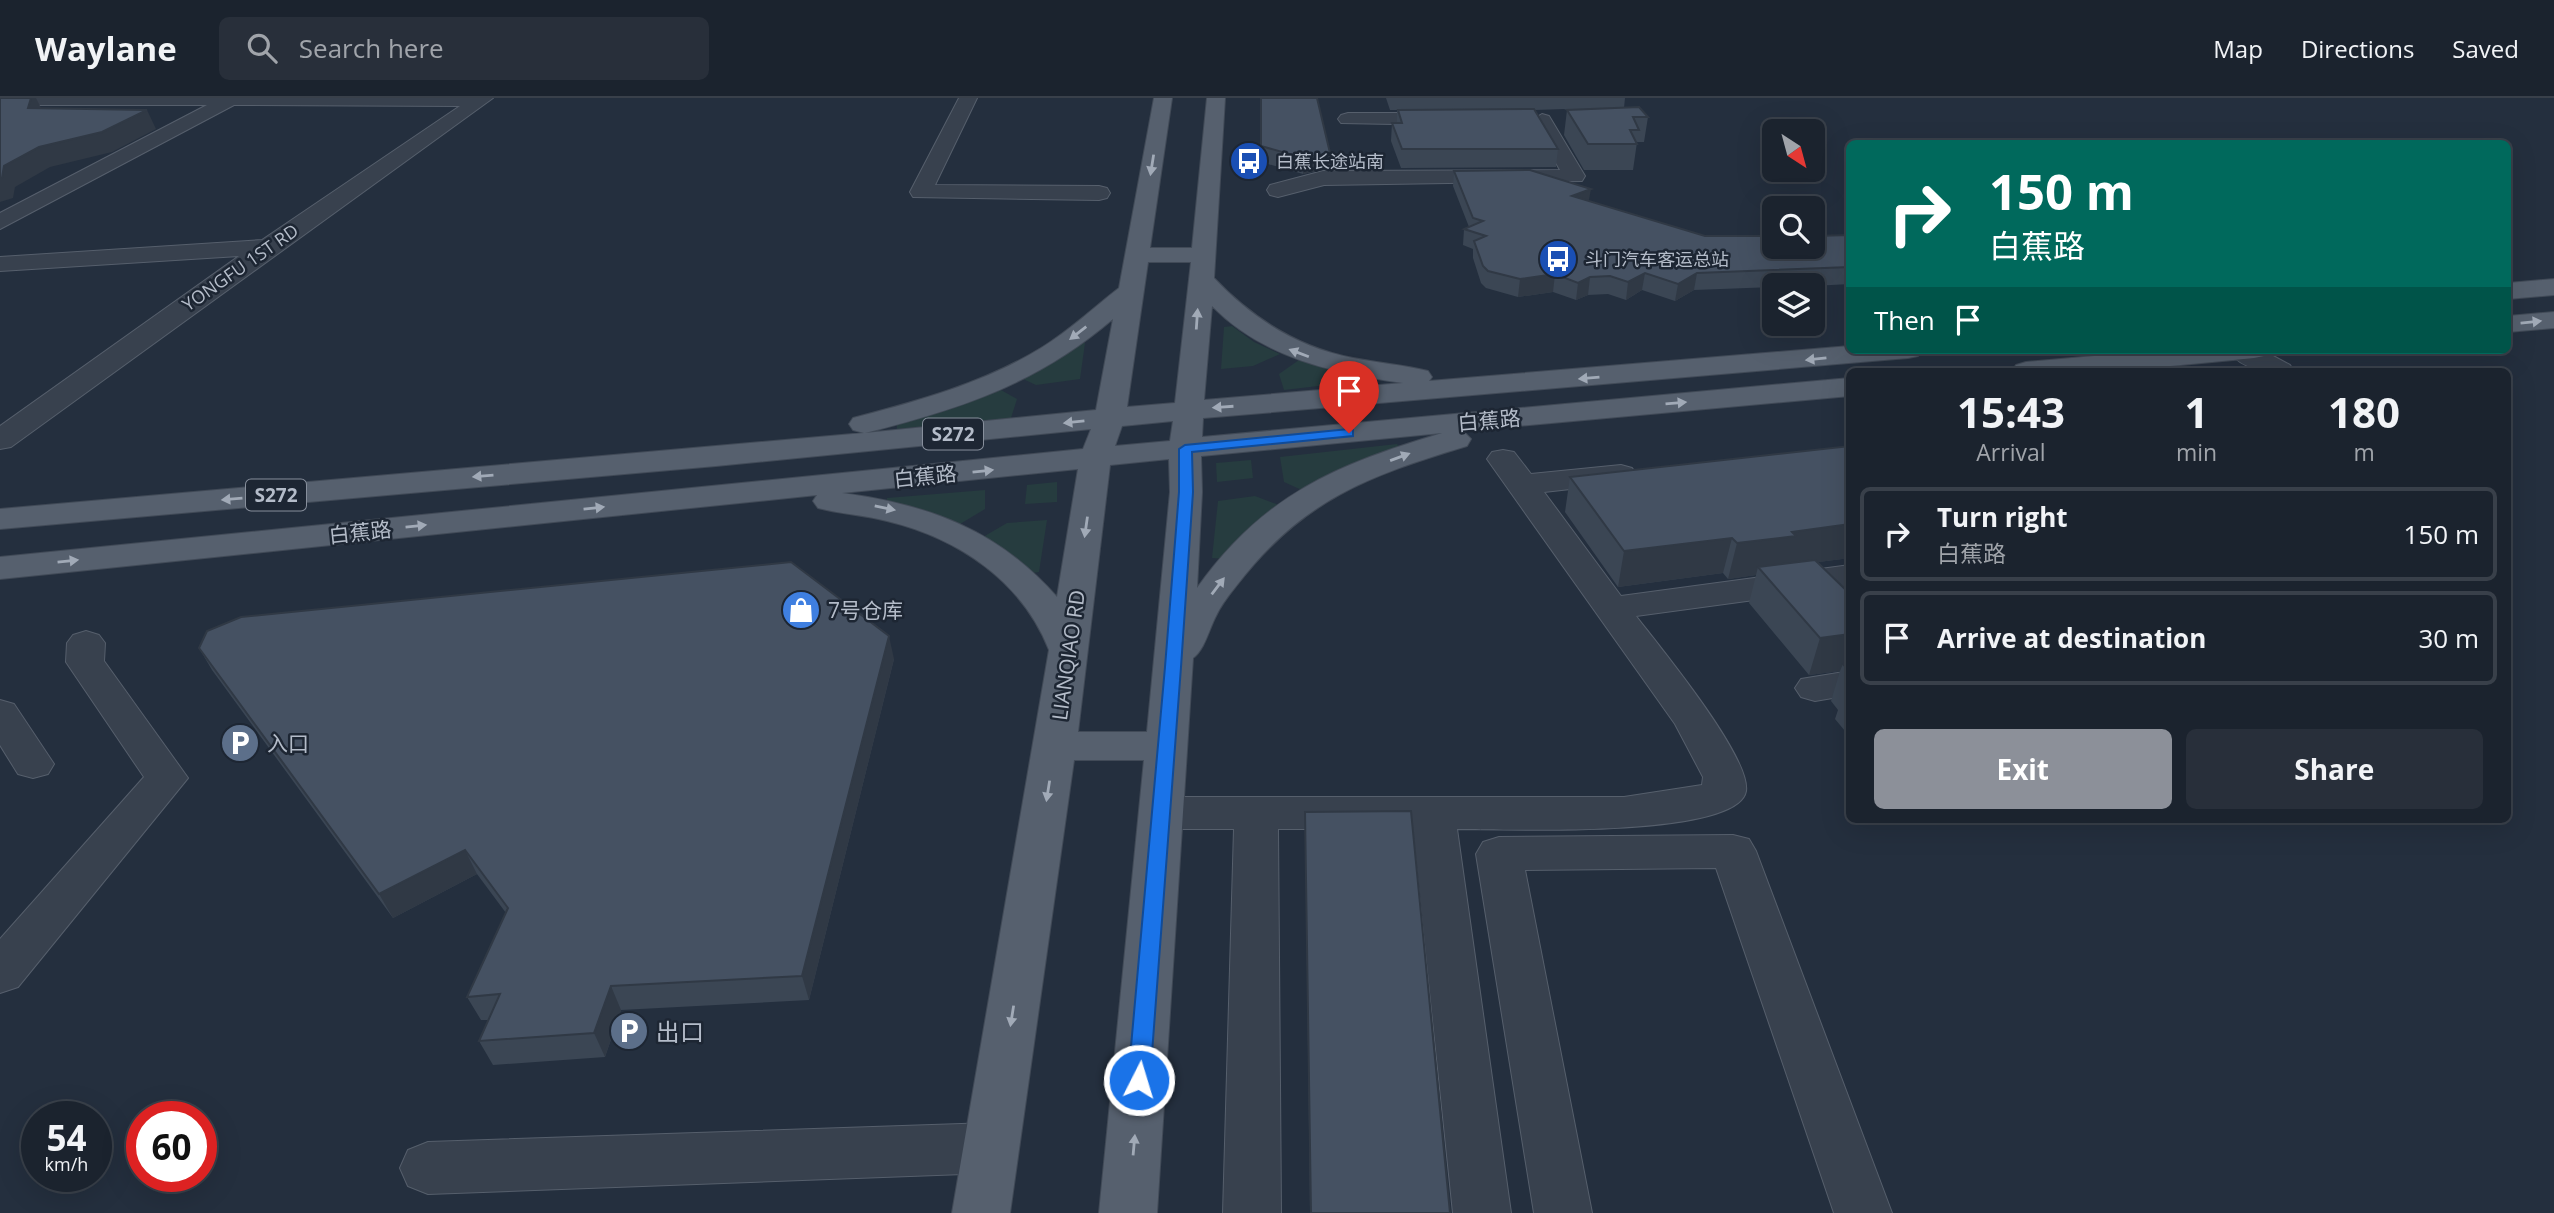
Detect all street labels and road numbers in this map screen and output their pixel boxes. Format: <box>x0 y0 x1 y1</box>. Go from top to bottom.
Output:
street label: YONGFU 1ST RD <box>177 218 303 316</box>
street label: 白蕉路 <box>1456 403 1522 437</box>
road number: S272 <box>923 418 983 450</box>
street label: 白蕉路 <box>892 459 958 493</box>
road number: S272 <box>246 480 306 510</box>
street label: 白蕉路 <box>327 515 393 549</box>
street label: LIANQIAO RD <box>1045 588 1091 722</box>

